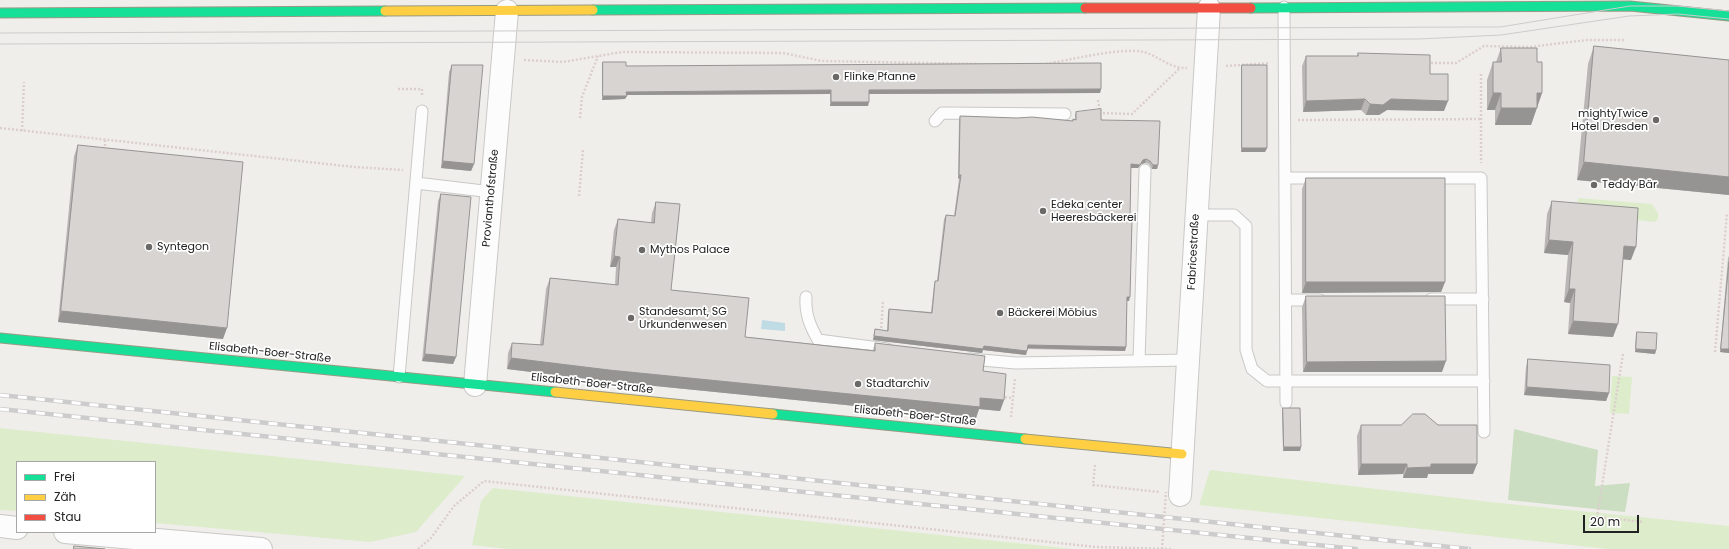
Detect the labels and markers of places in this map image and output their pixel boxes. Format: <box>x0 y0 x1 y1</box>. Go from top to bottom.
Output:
place label: Flinke Pfanne <box>844 70 916 84</box>
marker: Flinke Pfanne <box>831 72 841 82</box>
place label: mightyTwice Hotel Dresden <box>1571 107 1648 133</box>
marker: mightyTwice Hotel Dresden <box>1651 115 1661 125</box>
place label: Teddy Bär <box>1602 178 1657 192</box>
marker: Teddy Bär <box>1589 180 1599 190</box>
place label: Edeka center Heeresbäckerei <box>1051 198 1137 224</box>
marker: Edeka center Heeresbäckerei <box>1038 206 1048 216</box>
place label: Syntegon <box>157 240 209 254</box>
marker: Syntegon <box>144 242 154 252</box>
place label: Mythos Palace <box>650 243 730 257</box>
marker: Mythos Palace <box>637 245 647 255</box>
place label: Standesamt, SG Urkundenwesen <box>639 305 727 331</box>
place label: Bäckerei Möbius <box>1008 306 1097 320</box>
marker: Bäckerei Möbius <box>995 308 1005 318</box>
marker: Standesamt, SG Urkundenwesen <box>626 313 636 323</box>
place label: Stadtarchiv <box>866 377 929 391</box>
marker: Stadtarchiv <box>853 379 863 389</box>

